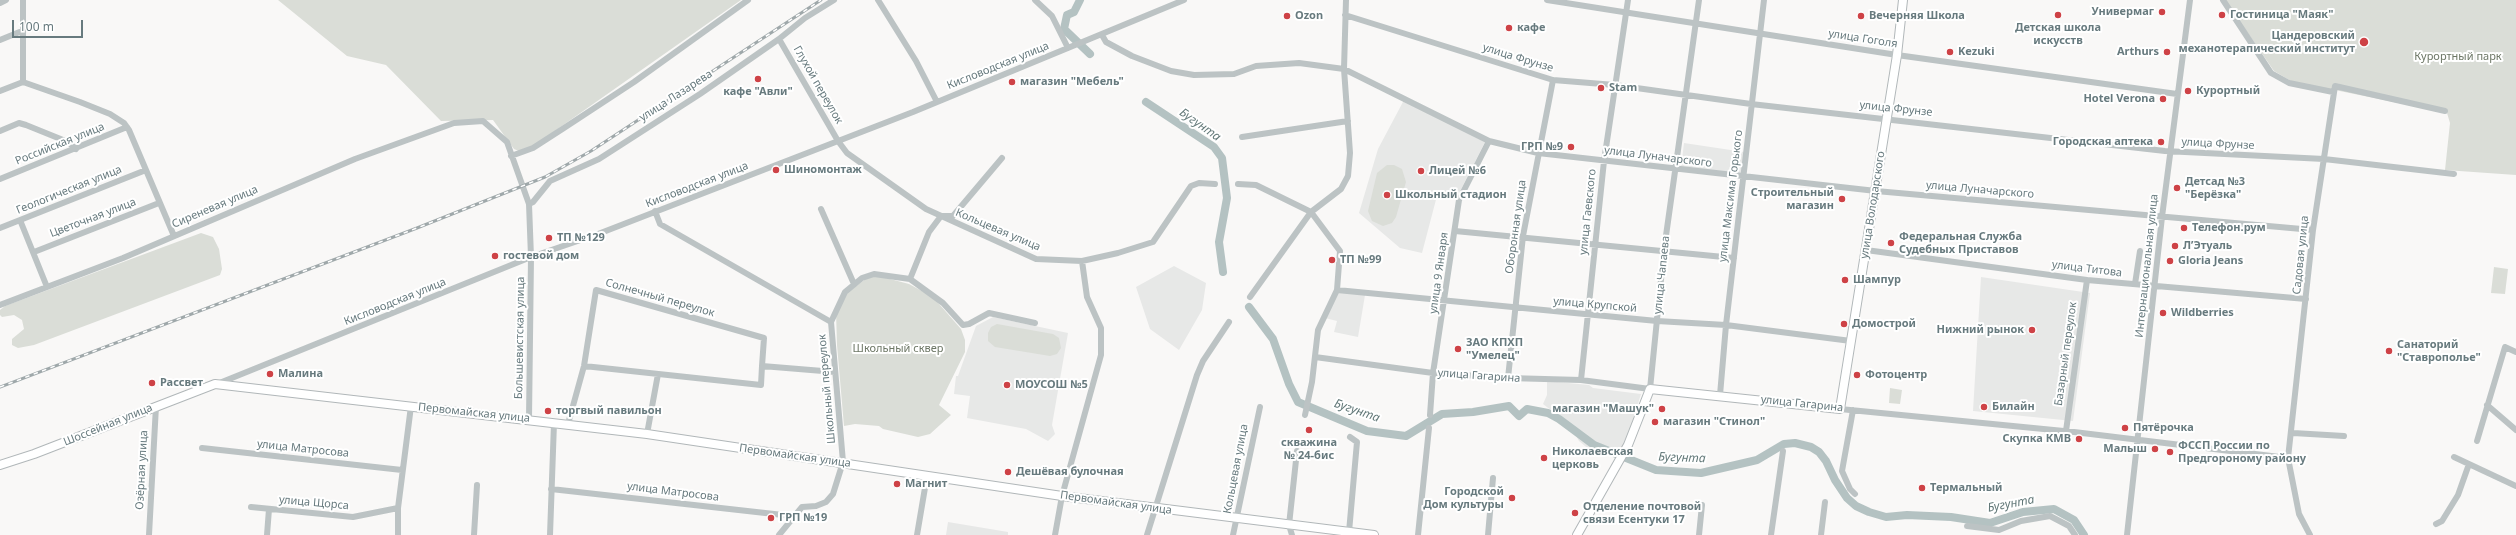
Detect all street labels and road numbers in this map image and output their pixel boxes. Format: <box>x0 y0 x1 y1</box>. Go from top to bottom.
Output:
street label: улица Гоголя <box>1828 27 1898 51</box>
street label: Кисловодская улица <box>945 39 1051 93</box>
street label: улица Фрунзе <box>1481 41 1555 75</box>
street label: Глухой переулок <box>790 44 846 126</box>
street label: улица Лазарева <box>637 67 715 125</box>
street label: улица Фрунзе <box>1859 99 1933 119</box>
street label: Российская улица <box>13 120 107 168</box>
street label: улица Максима Горького <box>1716 129 1746 263</box>
street label: улица Фрунзе <box>2181 135 2255 153</box>
street label: улица Луначарского <box>1603 144 1713 170</box>
street label: улица Володарского <box>1858 150 1888 260</box>
street label: Кисловодская улица <box>644 159 750 211</box>
street label: Геологическая улица <box>14 163 124 217</box>
street label: улица Гаевского <box>1577 168 1599 256</box>
street label: Оборонная улица <box>1503 179 1529 275</box>
street label: улица Луначарского <box>1925 179 2035 201</box>
street label: Сиреневая улица <box>170 183 260 231</box>
street label: Интернациональная улица <box>2133 194 2161 338</box>
street label: Цветочная улица <box>48 195 138 241</box>
street label: Кольцевая улица <box>953 206 1043 254</box>
street label: Садовая улица <box>2290 215 2312 295</box>
street label: улица 9 Января <box>1427 231 1451 315</box>
street label: улица Чапаева <box>1651 235 1673 315</box>
street label: улица Титова <box>2051 258 2123 280</box>
street label: Кисловодская улица <box>342 275 448 329</box>
street label: Солнечный переулок <box>604 276 716 320</box>
street label: Большевистская улица <box>512 277 528 399</box>
street label: улица Крупской <box>1553 295 1637 315</box>
street label: Базарный переулок <box>2052 301 2080 407</box>
street label: Школьный переулок <box>816 334 838 444</box>
street label: улица Гагарина <box>1437 367 1521 385</box>
street label: улица Гагарина <box>1760 393 1844 415</box>
street label: Шоссейная улица <box>62 401 154 449</box>
street label: Первомайская улица <box>417 401 531 425</box>
street label: Кольцевая улица <box>1221 423 1251 515</box>
street label: Озёрная улица <box>133 430 151 510</box>
street label: улица Матросова <box>256 438 350 460</box>
street label: Первомайская улица <box>738 442 852 470</box>
street label: улица Матросова <box>626 480 720 504</box>
street label: Первомайская улица <box>1059 489 1173 517</box>
street label: улица Щорса <box>279 493 349 513</box>

